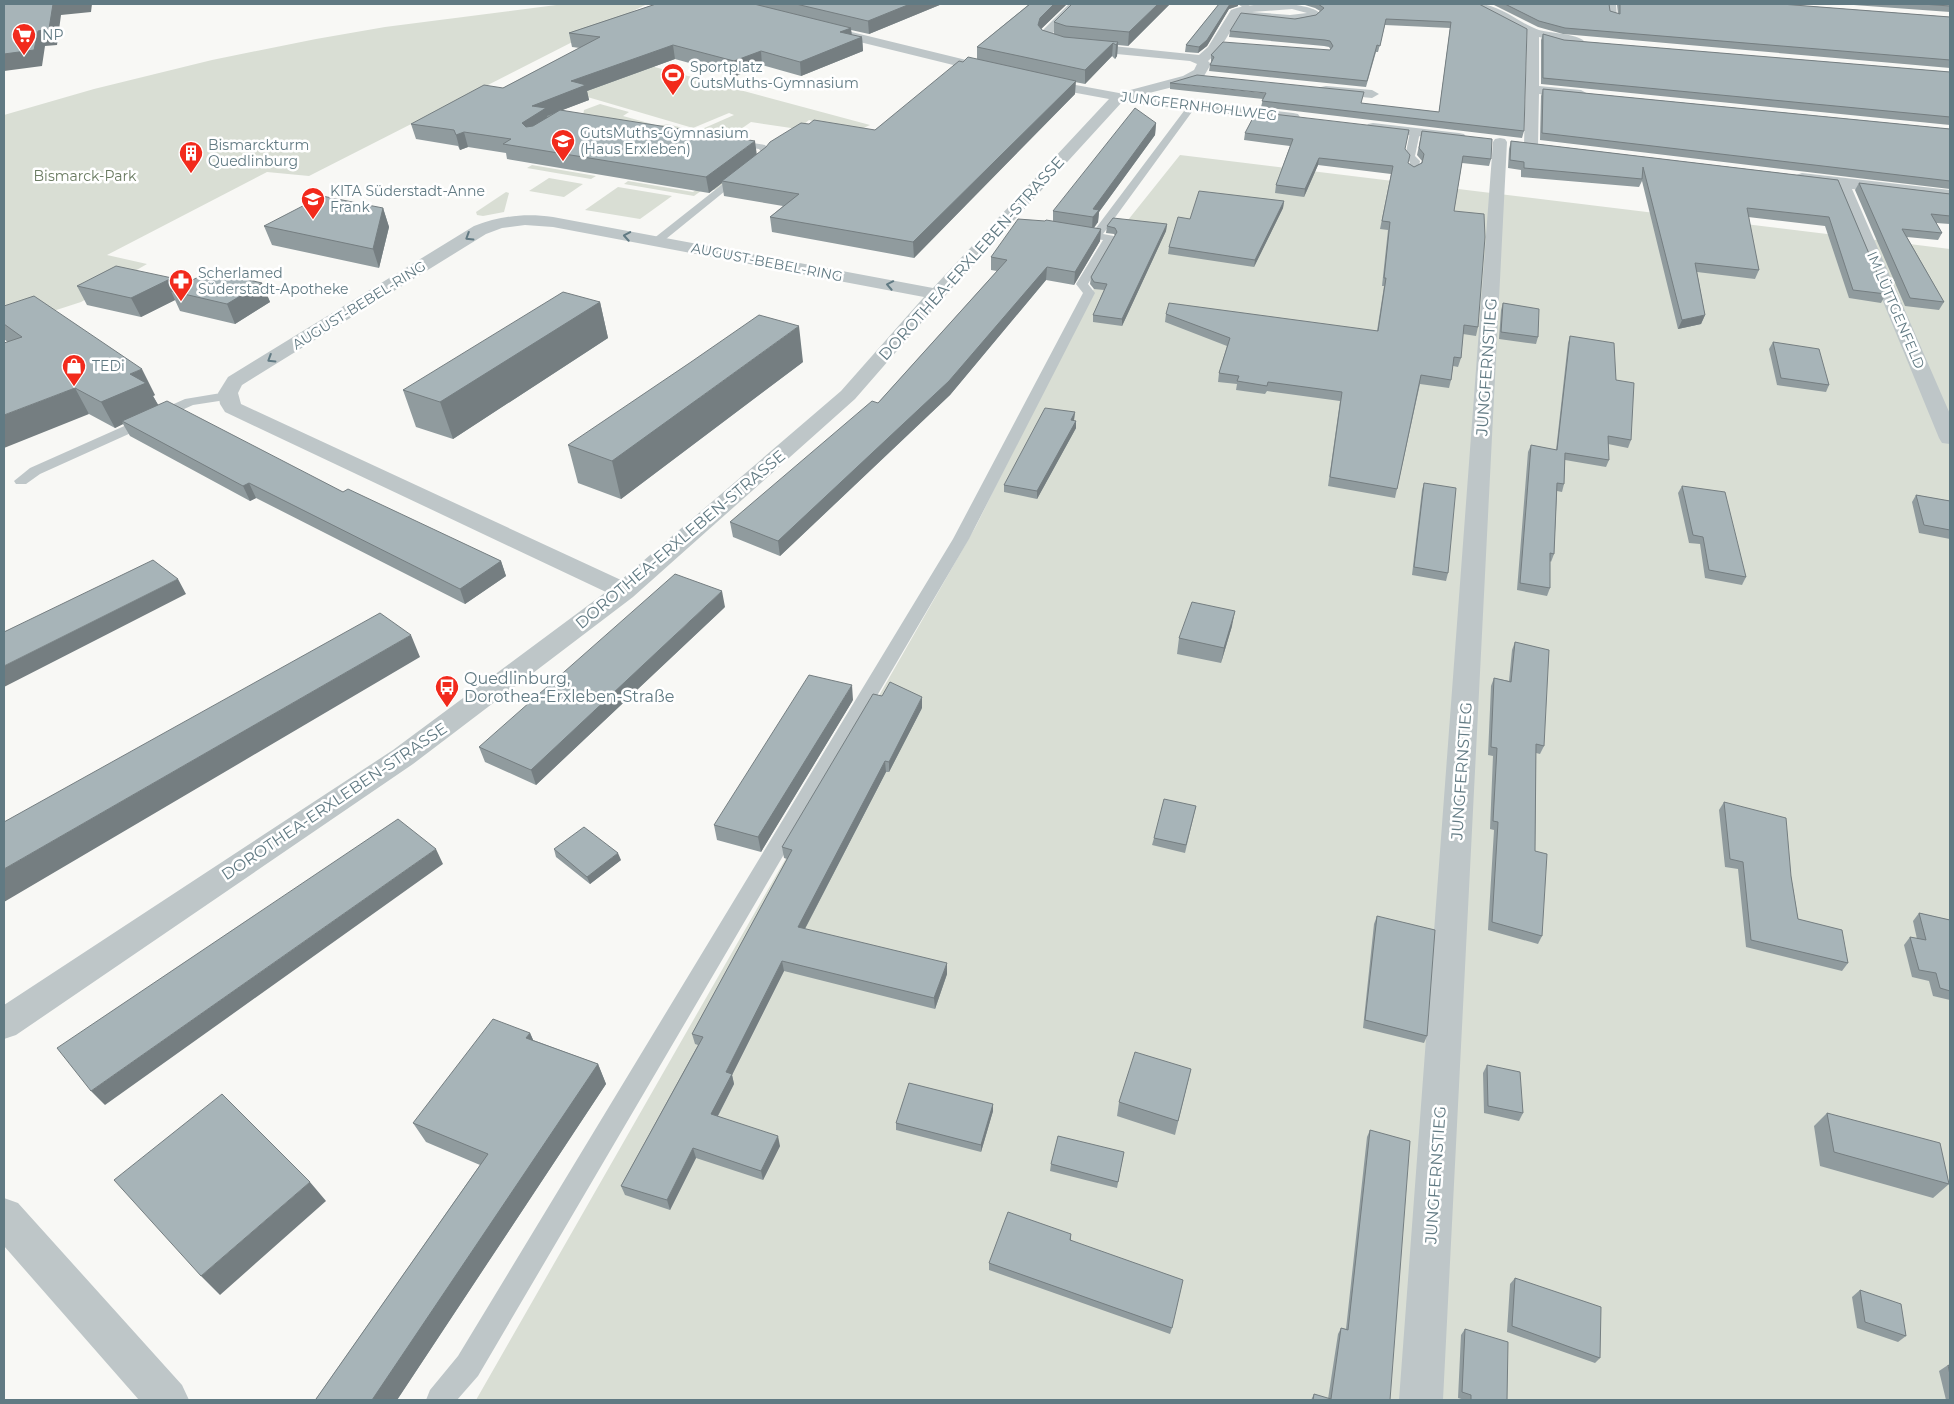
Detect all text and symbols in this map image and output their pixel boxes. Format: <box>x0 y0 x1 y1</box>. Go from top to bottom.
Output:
supermarket icon: NP <box>11 22 37 56</box>
place label: NP <box>42 26 63 44</box>
place label: Sportplatz GutsMuths-Gymnasium <box>690 58 859 92</box>
sports icon: Sportplatz GutsMuths-Gymnasium <box>660 62 686 96</box>
street label: JUNGFERNHOHLWEG <box>1119 87 1278 125</box>
place label: GutsMuths-Gymnasium (Haus Erxleben) <box>580 124 749 158</box>
school or university icon: GutsMuths-Gymnasium (Haus Erxleben) <box>550 128 576 162</box>
place label: Bismarckturm Quedlinburg <box>208 136 309 170</box>
building icon: Bismarckturm Quedlinburg <box>178 140 204 174</box>
street label: DOROTHEA-ERXLEBEN-STRASSE <box>875 152 1068 364</box>
park label: Bismarck-Park <box>34 167 137 185</box>
place label: KITA Süderstadt-Anne Frank <box>330 182 485 216</box>
school or university icon: KITA Süderstadt-Anne Frank <box>300 186 326 220</box>
one-way arrow <box>466 230 475 240</box>
one-way arrow <box>622 231 631 241</box>
street label: AUGUST-BEBEL-RING <box>690 238 844 286</box>
street label: IM LÜTTGENFELD <box>1863 249 1929 371</box>
street label: AUGUST-BEBEL-RING <box>289 257 429 353</box>
place label: Scherlamed Süderstadt-Apotheke <box>198 264 349 298</box>
pharmacy icon: Scherlamed Süderstadt-Apotheke <box>168 268 194 302</box>
one-way arrow <box>885 280 894 290</box>
street label: JUNGFERNSTIEG <box>1472 297 1501 438</box>
one-way arrow <box>268 352 277 362</box>
shop icon: TEDi <box>61 353 87 387</box>
place label: TEDi <box>92 357 125 375</box>
street label: DOROTHEA-ERXLEBEN-STRASSE <box>572 446 789 633</box>
place label: Quedlinburg, Dorothea-Erxleben-Straße <box>464 669 674 706</box>
bus stop icon: Quedlinburg, Dorothea-Erxleben-Straße <box>434 674 460 708</box>
street label: JUNGFERNSTIEG <box>1447 701 1476 842</box>
street label: DOROTHEA-ERXLEBEN-STRASSE <box>218 719 451 884</box>
street label: JUNGFERNSTIEG <box>1421 1105 1450 1246</box>

